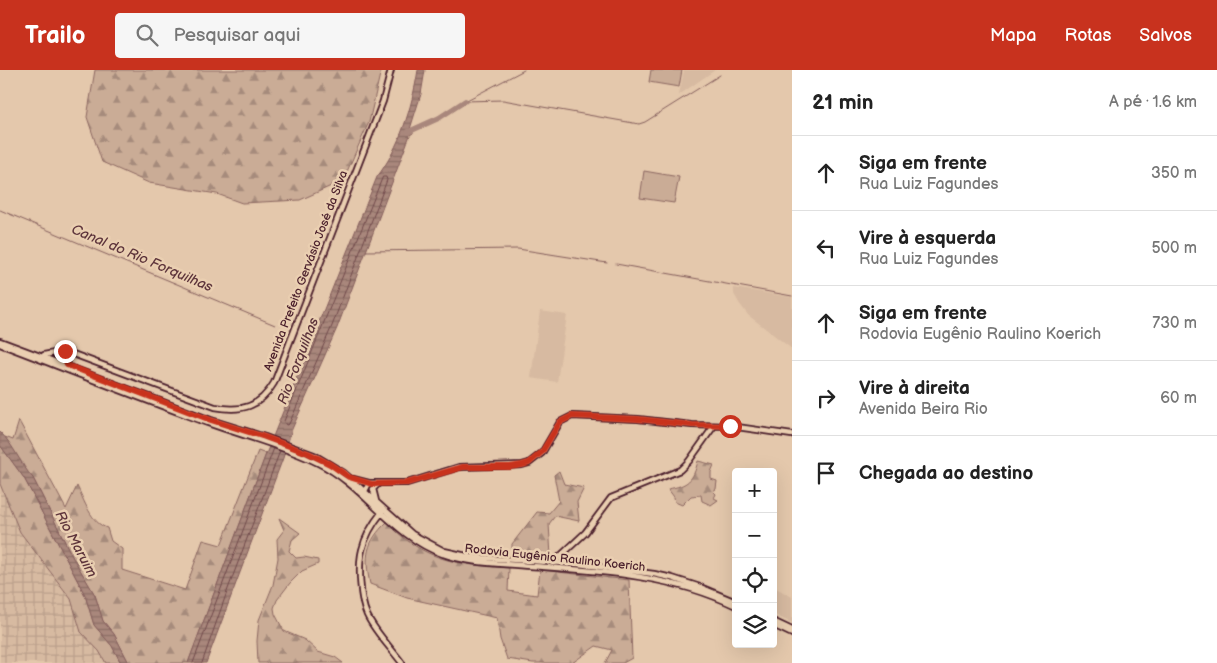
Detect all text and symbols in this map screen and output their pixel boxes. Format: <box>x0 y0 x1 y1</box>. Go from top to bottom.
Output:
search box <box>115 13 465 58</box>
text: Trailo <box>25 21 85 50</box>
icon: search <box>133 21 161 49</box>
text: Pesquisar aqui <box>173 24 300 47</box>
text: Mapa <box>990 25 1036 46</box>
text: Rotas <box>1064 25 1111 46</box>
text: Salvos <box>1139 25 1192 46</box>
text: 21 min <box>812 90 873 115</box>
text: A pé · 1.6 km <box>1109 93 1197 112</box>
text: Siga em frente <box>859 152 987 175</box>
icon: ahead <box>812 159 840 187</box>
text: 350 m <box>1151 164 1197 183</box>
street label: Avenida Prefeito Gervásio José da Silva <box>261 168 351 373</box>
text: Rua Luiz Fagundes <box>859 175 998 194</box>
water label: Canal do Rio Forquilhas <box>69 221 215 295</box>
text: Vire à esquerda <box>859 227 996 250</box>
icon: left <box>812 234 840 262</box>
text: 500 m <box>1151 239 1197 258</box>
text: Rua Luiz Fagundes <box>859 250 998 269</box>
text: Siga em frente <box>859 302 987 325</box>
icon: ahead <box>812 309 840 337</box>
text: 730 m <box>1152 314 1197 333</box>
water label: Rio Forquilhas <box>274 315 322 407</box>
text: Rodovia Eugênio Raulino Koerich <box>859 325 1101 344</box>
route end <box>54 340 77 363</box>
text: Vire à direita <box>859 377 970 400</box>
icon: right <box>812 384 840 412</box>
text: 60 m <box>1160 389 1197 408</box>
text: Avenida Beira Rio <box>859 400 988 419</box>
route start <box>719 415 742 438</box>
icon: arrive <box>812 459 840 487</box>
text: Chegada ao destino <box>859 462 1033 485</box>
map controls <box>732 468 777 648</box>
button: + <box>732 468 777 513</box>
water label: Rio Maruim <box>51 508 101 580</box>
button: − <box>732 513 777 558</box>
street label: Rodovia Eugênio Raulino Koerich <box>464 541 646 575</box>
button: locate <box>732 558 777 603</box>
button: layers <box>732 603 777 648</box>

